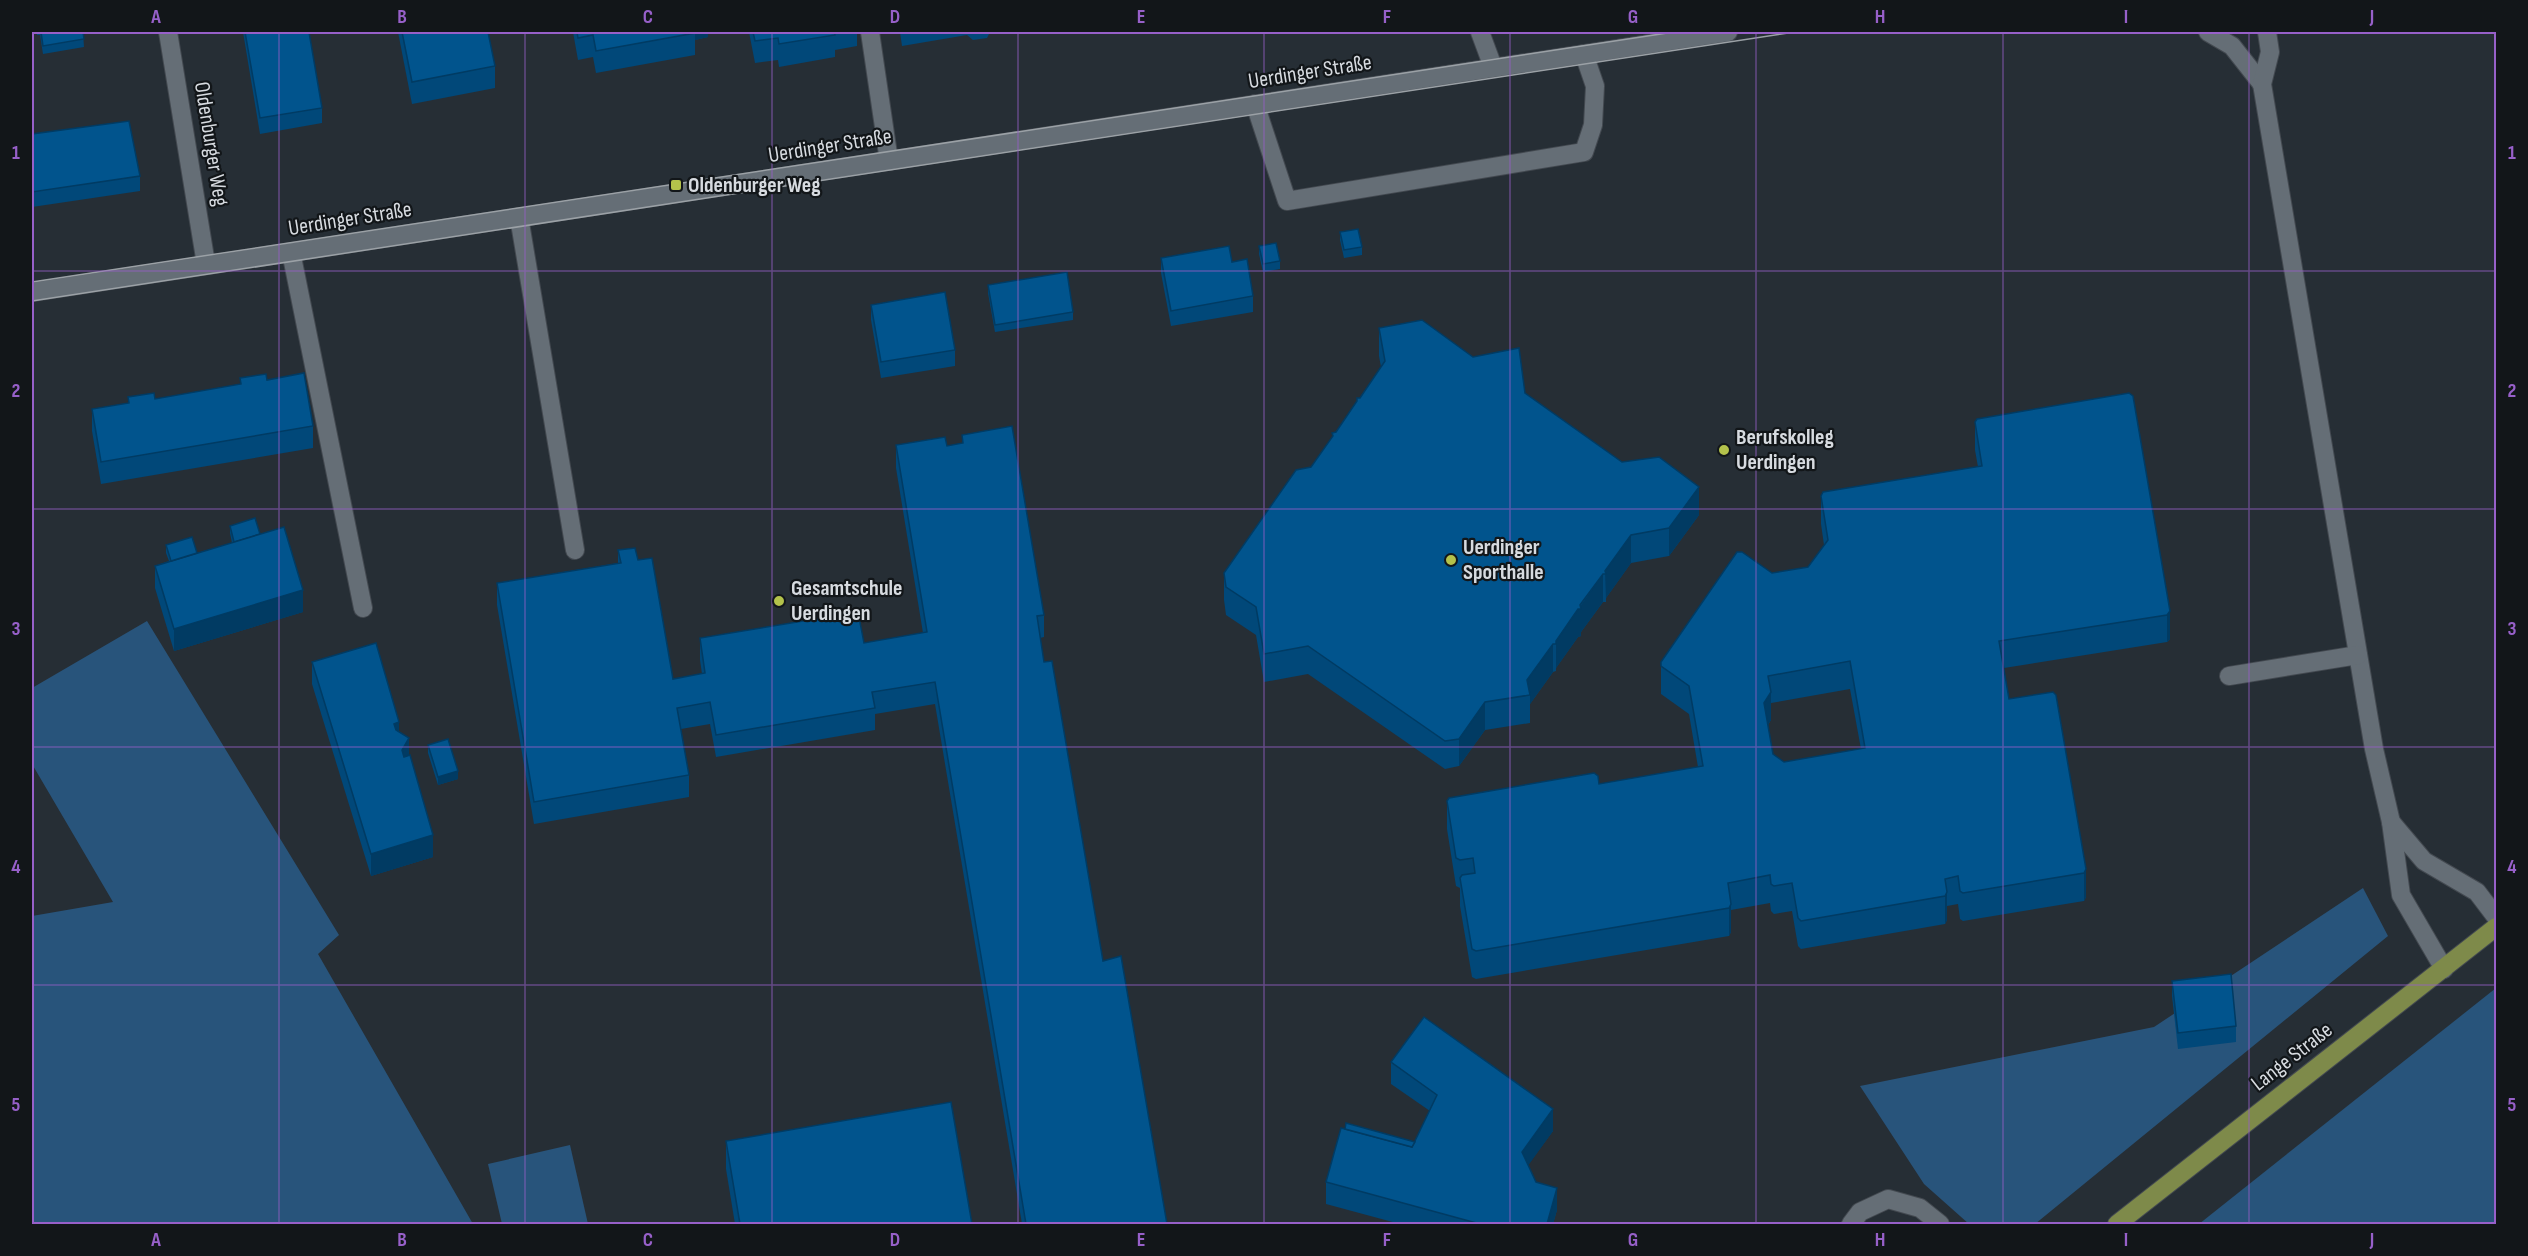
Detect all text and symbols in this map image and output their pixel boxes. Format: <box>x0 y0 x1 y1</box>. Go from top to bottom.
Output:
text: A <box>150 5 161 29</box>
text: B <box>397 5 407 29</box>
text: C <box>643 5 653 29</box>
text: D <box>890 5 900 29</box>
text: E <box>1137 5 1145 29</box>
text: F <box>1383 5 1391 29</box>
text: G <box>1628 5 1638 29</box>
text: H <box>1875 5 1885 29</box>
text: I <box>2124 5 2128 29</box>
text: J <box>2369 5 2374 29</box>
street label: Uerdinger Straße <box>1246 49 1374 95</box>
street label: Oldenburger Weg <box>188 80 234 208</box>
street label: Uerdinger Straße <box>766 123 894 169</box>
text: 1 <box>12 141 20 165</box>
text: 1 <box>2508 141 2516 165</box>
place label: Oldenburger Weg <box>688 172 820 199</box>
marker: Oldenburger Weg <box>669 178 683 192</box>
street label: Uerdinger Straße <box>286 196 414 242</box>
text: 2 <box>12 379 20 403</box>
text: 2 <box>2508 379 2516 403</box>
place label: Berufskolleg Uerdingen <box>1736 424 1834 476</box>
marker: Berufskolleg Uerdingen <box>1717 443 1731 457</box>
place label: Uerdinger Sporthalle <box>1463 534 1544 586</box>
marker: Uerdinger Sporthalle <box>1444 553 1458 567</box>
place label: Gesamtschule Uerdingen <box>791 575 902 627</box>
marker: Gesamtschule Uerdingen <box>772 594 786 608</box>
text: 3 <box>12 617 21 641</box>
text: 3 <box>2508 617 2517 641</box>
text: 4 <box>11 855 21 879</box>
text: 4 <box>2507 855 2517 879</box>
street label: Lange Straße <box>2246 1017 2338 1097</box>
text: 5 <box>12 1093 21 1117</box>
text: 5 <box>2508 1093 2517 1117</box>
text: A <box>150 1228 161 1252</box>
text: B <box>397 1228 407 1252</box>
text: C <box>643 1228 653 1252</box>
text: D <box>890 1228 900 1252</box>
text: E <box>1137 1228 1145 1252</box>
text: F <box>1383 1228 1391 1252</box>
text: G <box>1628 1228 1638 1252</box>
text: H <box>1875 1228 1885 1252</box>
text: I <box>2124 1228 2128 1252</box>
text: J <box>2369 1228 2374 1252</box>

